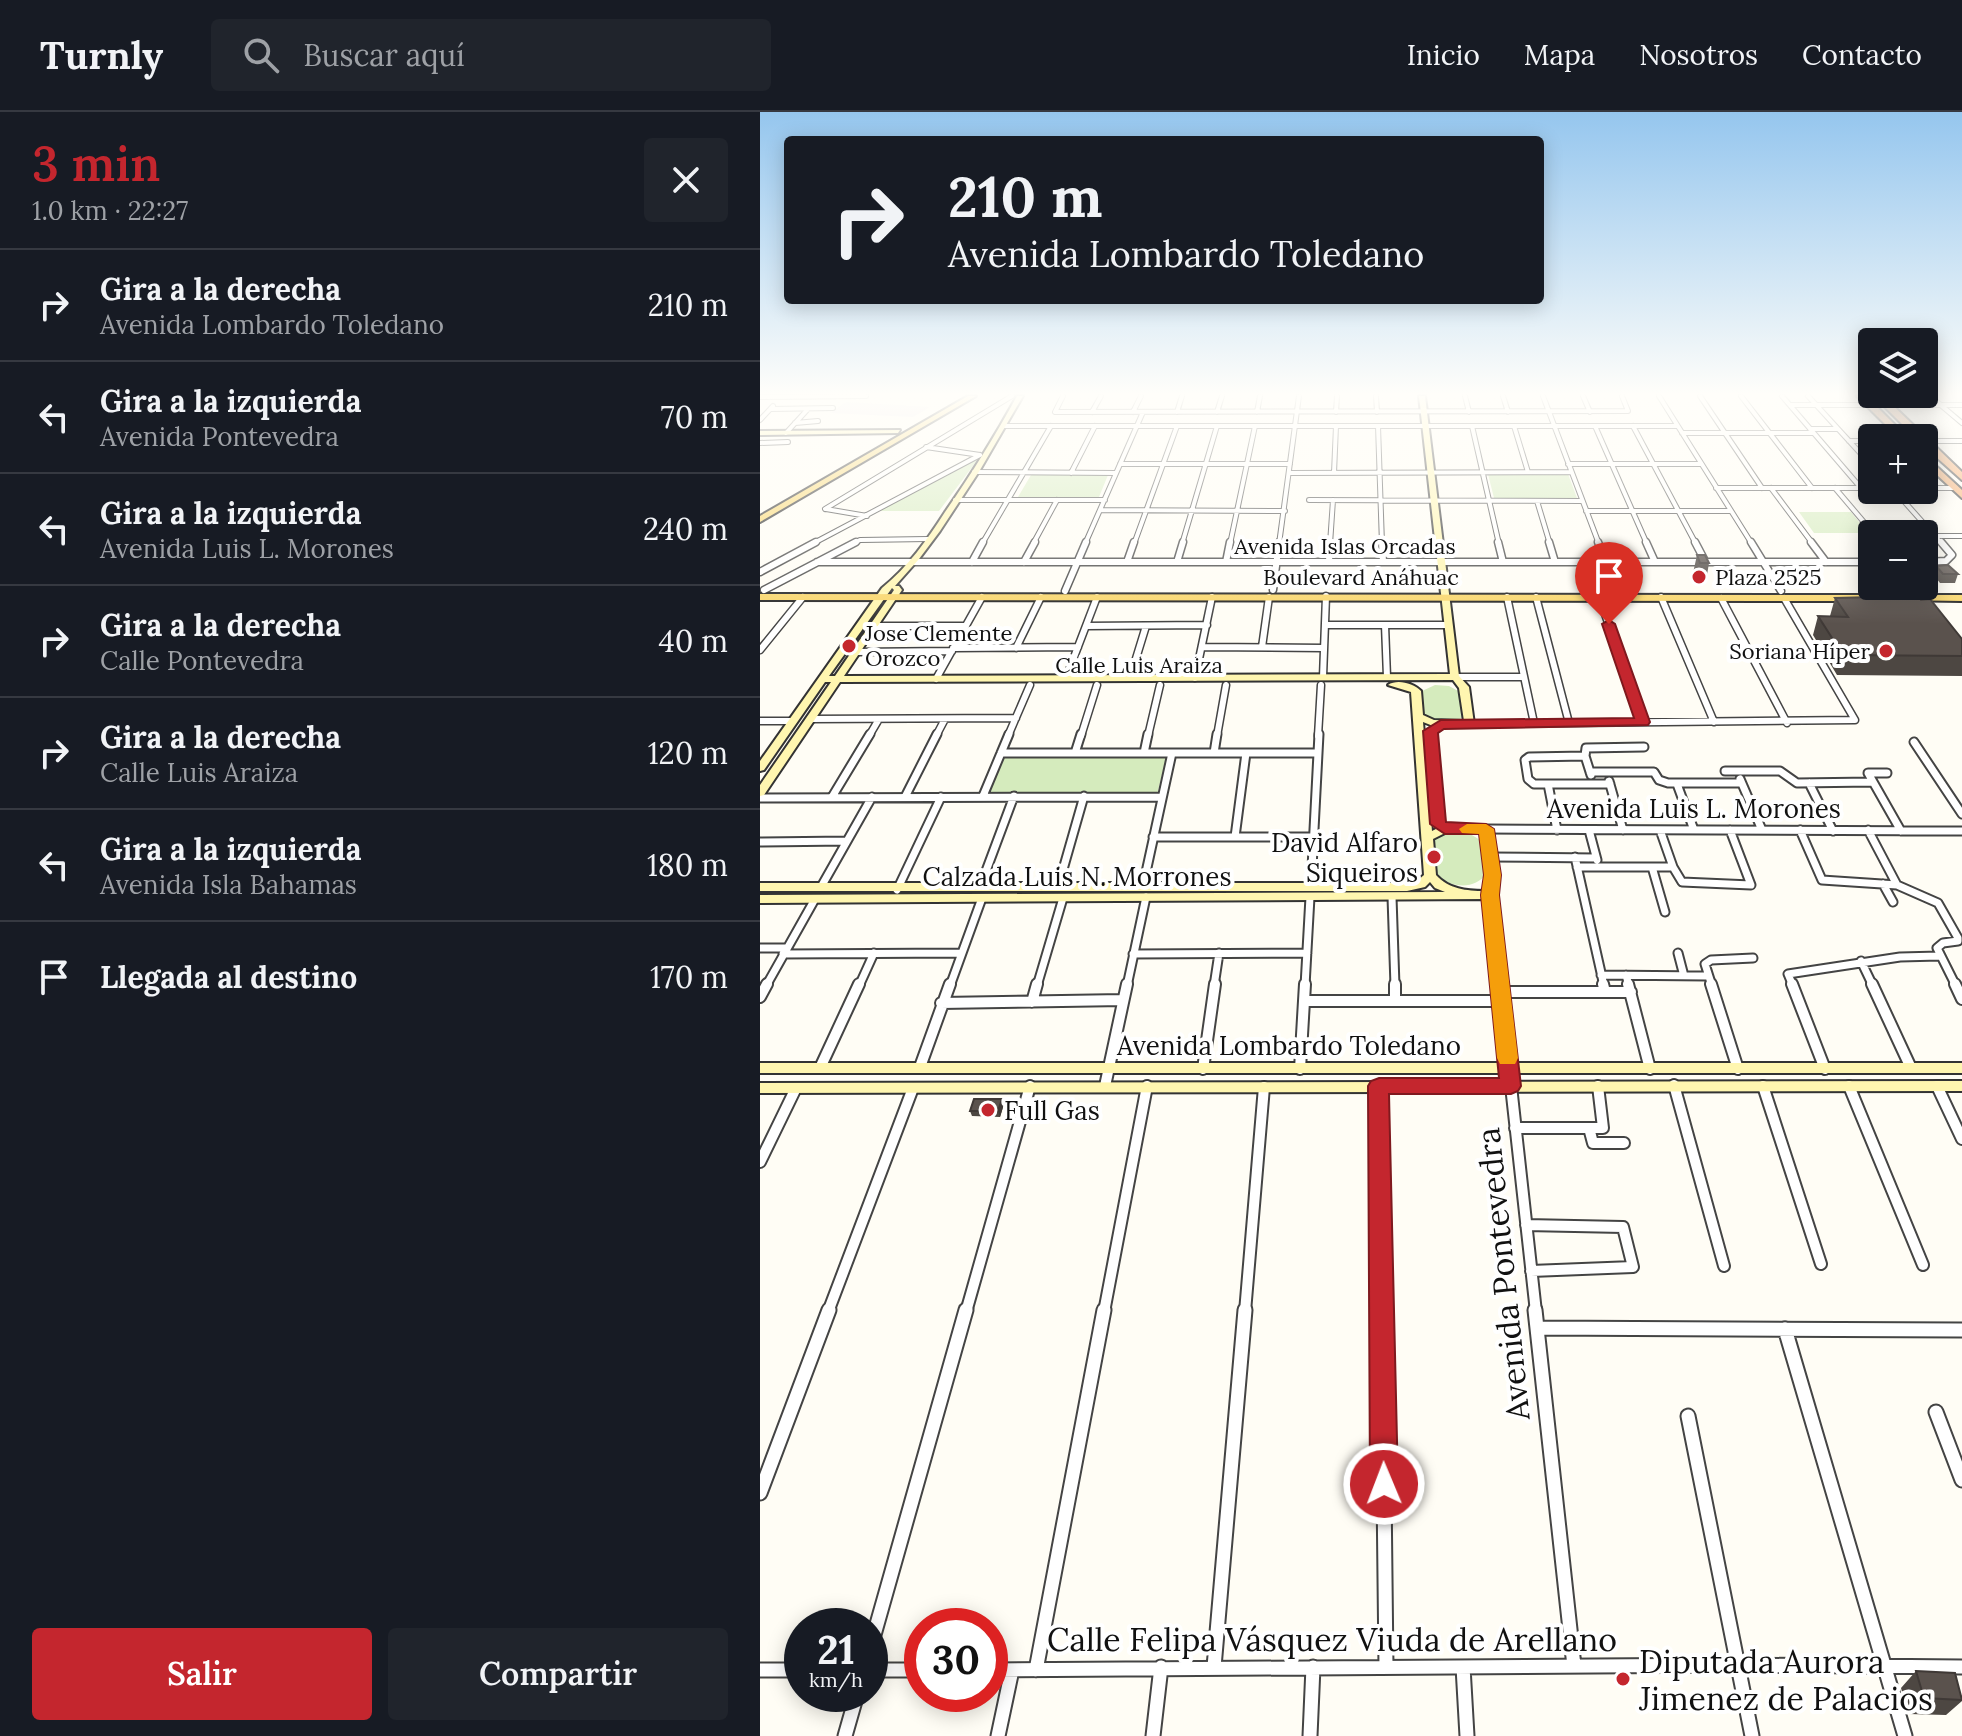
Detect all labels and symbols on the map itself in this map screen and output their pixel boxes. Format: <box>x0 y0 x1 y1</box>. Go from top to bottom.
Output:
street label: Avenida Islas Orcadas <box>1233 532 1456 560</box>
pin <box>1575 542 1643 624</box>
street label: Boulevard Anáhuac <box>1263 563 1459 591</box>
place label: Plaza 2525 <box>1715 563 1822 591</box>
marker: Plaza 2525 <box>1690 568 1708 586</box>
place label: Jose Clemente Orozco <box>864 619 1012 672</box>
marker: Jose Clemente Orozco <box>840 637 858 655</box>
place label: Soriana Híper <box>1729 637 1870 665</box>
marker: Soriana Híper <box>1877 642 1895 660</box>
street label: Calle Luis Araiza <box>1055 651 1223 679</box>
street label: Avenida Luis L. Morones <box>1546 792 1841 825</box>
place label: David Alfaro Siqueiros <box>1271 826 1418 889</box>
marker: David Alfaro Siqueiros <box>1425 848 1443 866</box>
street label: Calzada Luis N. Morrones <box>923 860 1231 893</box>
street label: Avenida Lombardo Toledano <box>1116 1029 1461 1062</box>
place label: Full Gas <box>1004 1094 1100 1127</box>
marker: Full Gas <box>979 1101 997 1119</box>
street label: Avenida Pontevedra <box>1467 1126 1539 1423</box>
position arrow <box>1342 1442 1426 1526</box>
speed limit sign: 30 <box>904 1608 1008 1712</box>
street label: Calle Felipa Vásquez Viuda de Arellano <box>1047 1619 1617 1660</box>
place label: Diputada Aurora Jimenez de Palacios <box>1638 1641 1933 1719</box>
marker: Diputada Aurora Jimenez de Palacios <box>1614 1670 1632 1688</box>

